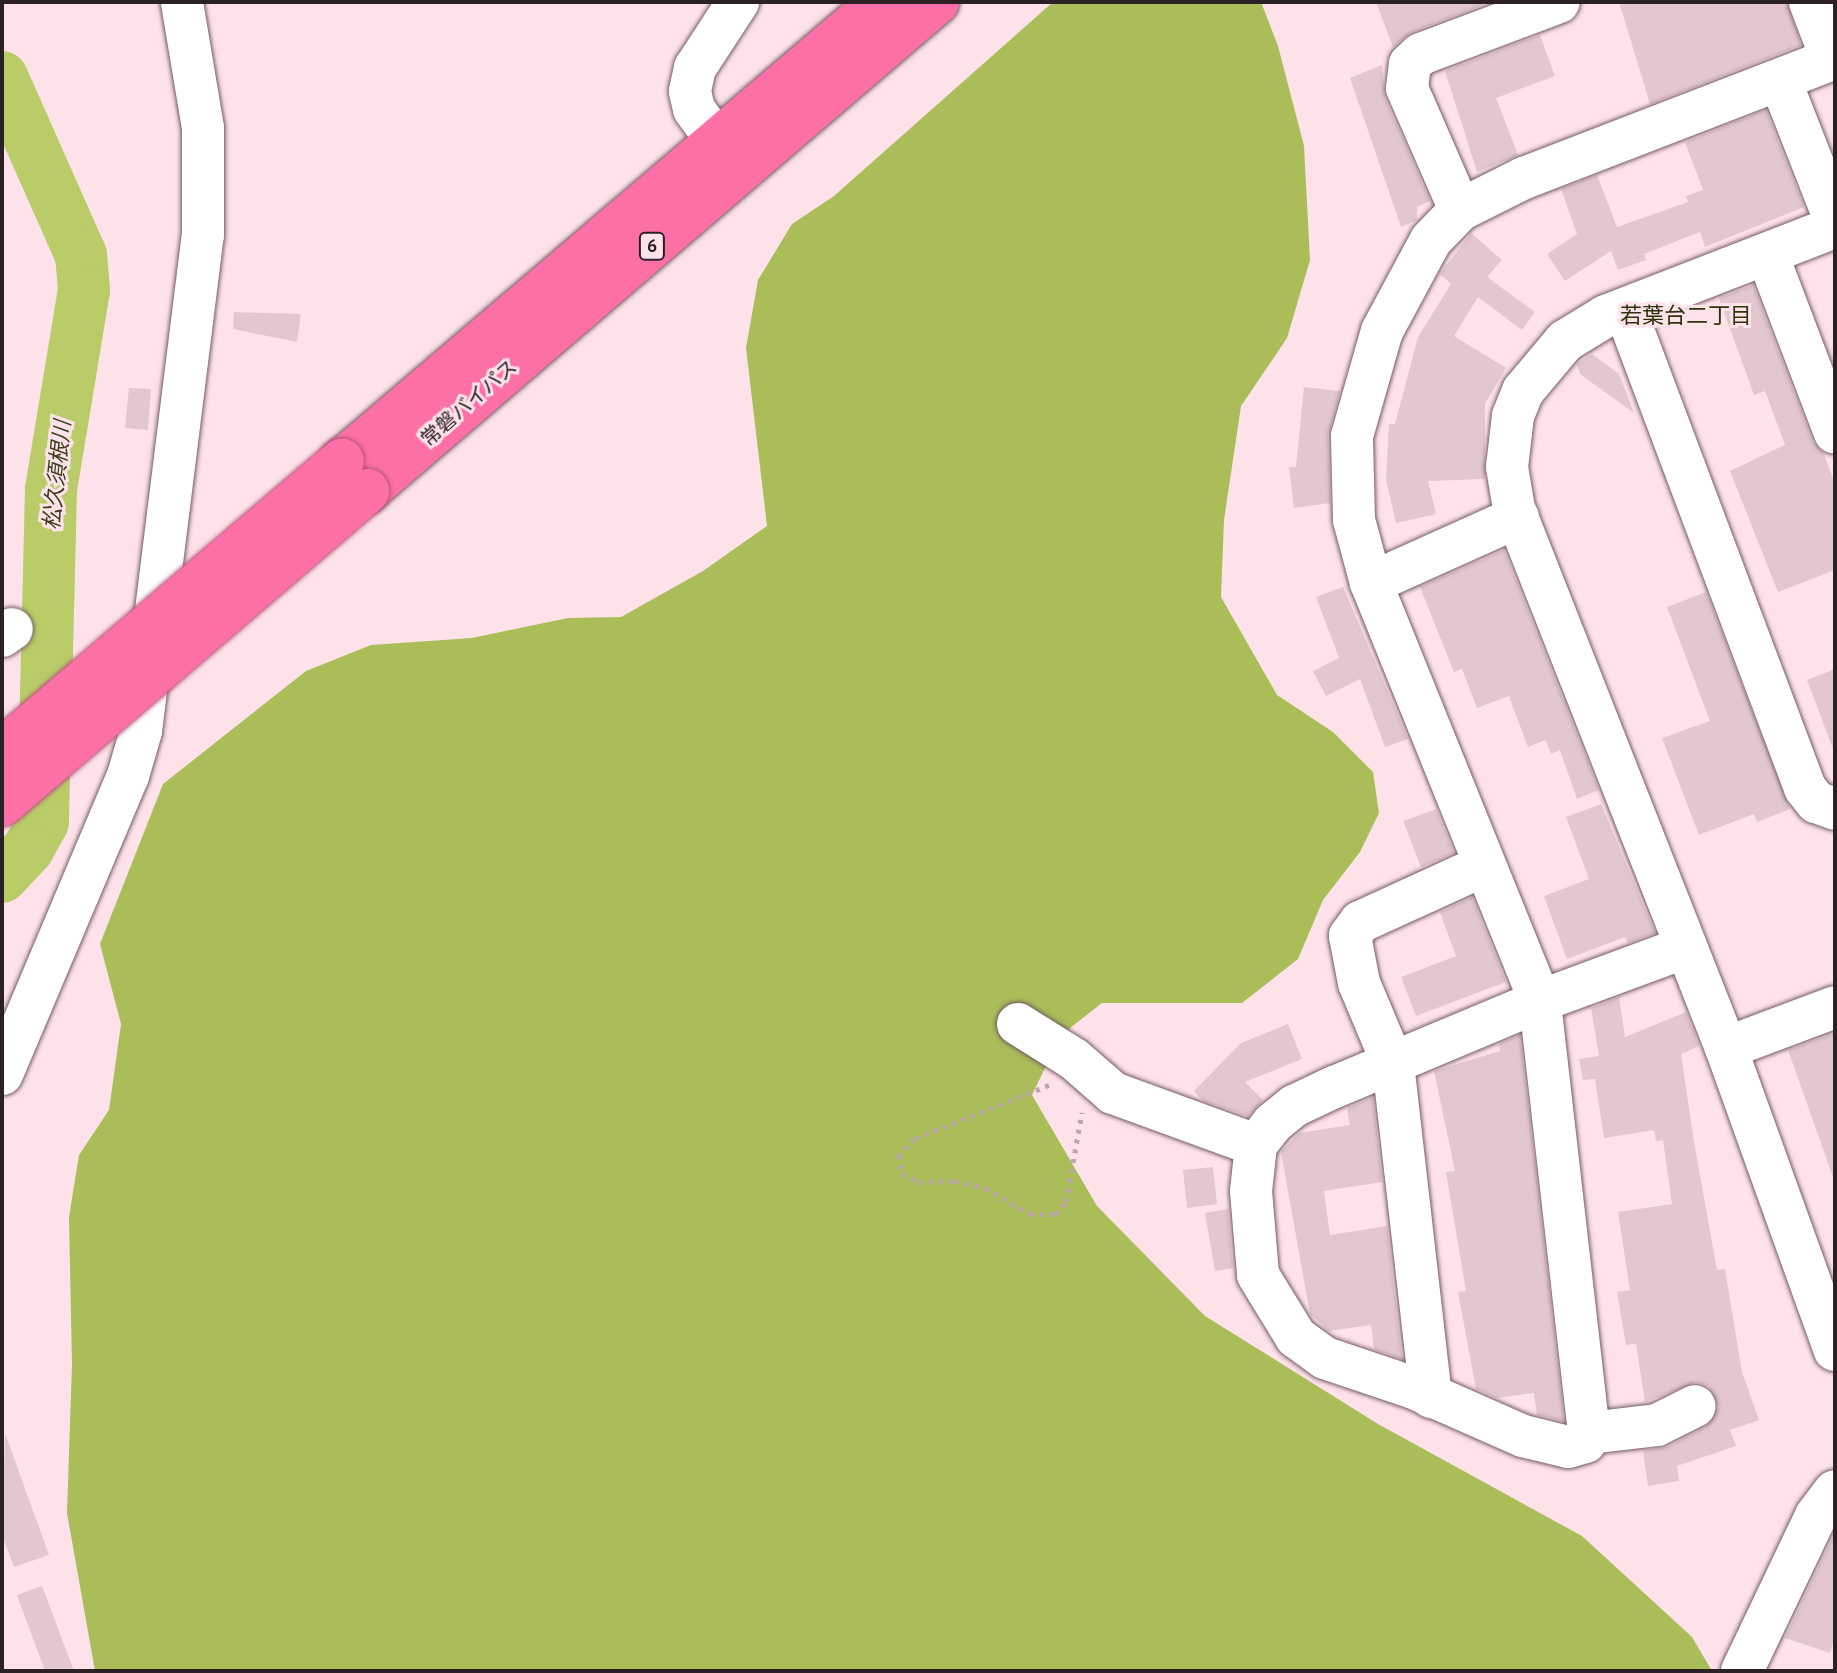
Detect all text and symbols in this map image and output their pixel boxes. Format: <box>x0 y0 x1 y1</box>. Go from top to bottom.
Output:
road number: 6 <box>638 232 666 260</box>
district label: 若葉台二丁目 <box>1620 303 1752 329</box>
street label: 常磐バイパス <box>416 355 522 451</box>
water label: 松久須根川 <box>38 419 76 531</box>

